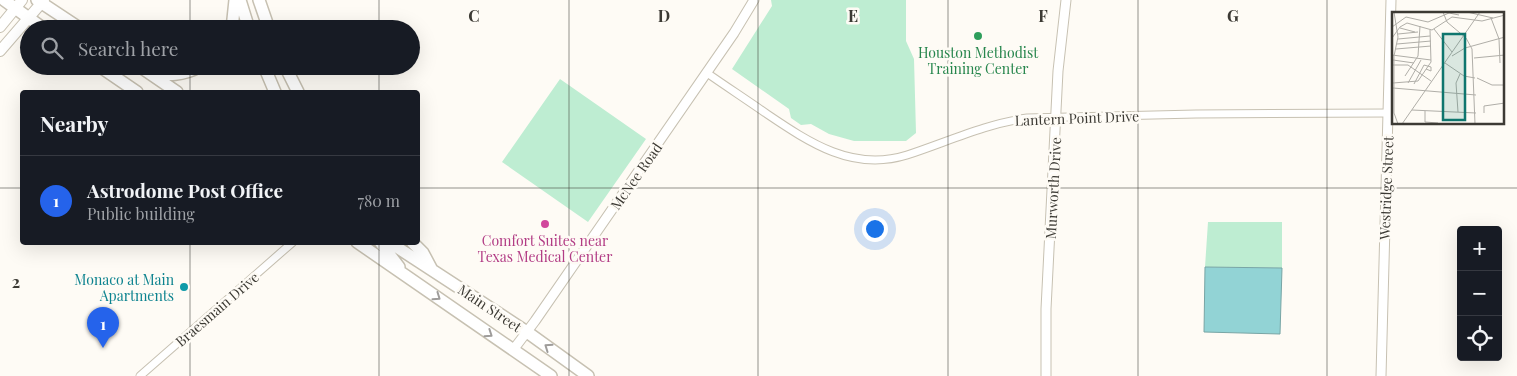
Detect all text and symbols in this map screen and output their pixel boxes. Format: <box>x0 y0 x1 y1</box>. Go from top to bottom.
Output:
text: C <box>468 5 480 26</box>
text: D <box>658 5 670 26</box>
text: E <box>848 5 858 26</box>
text: F <box>1038 5 1048 26</box>
text: G <box>1227 5 1239 26</box>
inset map <box>1392 12 1504 125</box>
search box <box>20 20 420 75</box>
marker: Houston Methodist Training Center <box>972 30 984 42</box>
icon: search <box>38 34 66 62</box>
text: Search here <box>78 35 178 61</box>
place label: Houston Methodist Training Center <box>918 43 1039 78</box>
street label: Lantern Point Drive <box>1015 106 1139 130</box>
text: Nearby <box>40 109 109 137</box>
street label: Westridge Street <box>1375 135 1397 241</box>
street label: Murworth Drive <box>1041 137 1065 239</box>
street label: McNee Road <box>606 139 666 213</box>
text: Astrodome Post Office <box>87 177 283 203</box>
text: 1 <box>53 190 59 211</box>
text: 780 m <box>357 190 400 211</box>
text: Public building <box>87 203 195 224</box>
your location <box>862 216 888 242</box>
marker: Comfort Suites near Texas Medical Center <box>539 218 551 230</box>
map controls <box>1457 226 1502 361</box>
button: + <box>1457 226 1502 271</box>
place label: Comfort Suites near Texas Medical Center <box>478 231 613 266</box>
street label: Braesmain Drive <box>171 267 263 351</box>
place label: Monaco at Main Apartments <box>74 270 175 305</box>
text: 2 <box>12 271 20 292</box>
button: − <box>1457 271 1502 316</box>
street label: Main Street <box>455 280 526 337</box>
marker: Monaco at Main Apartments <box>178 281 190 293</box>
one-way arrow <box>431 291 441 300</box>
pin: 1 <box>87 307 119 348</box>
button: locate <box>1457 316 1502 361</box>
one-way arrow <box>484 328 493 337</box>
one-way arrow <box>544 344 554 353</box>

